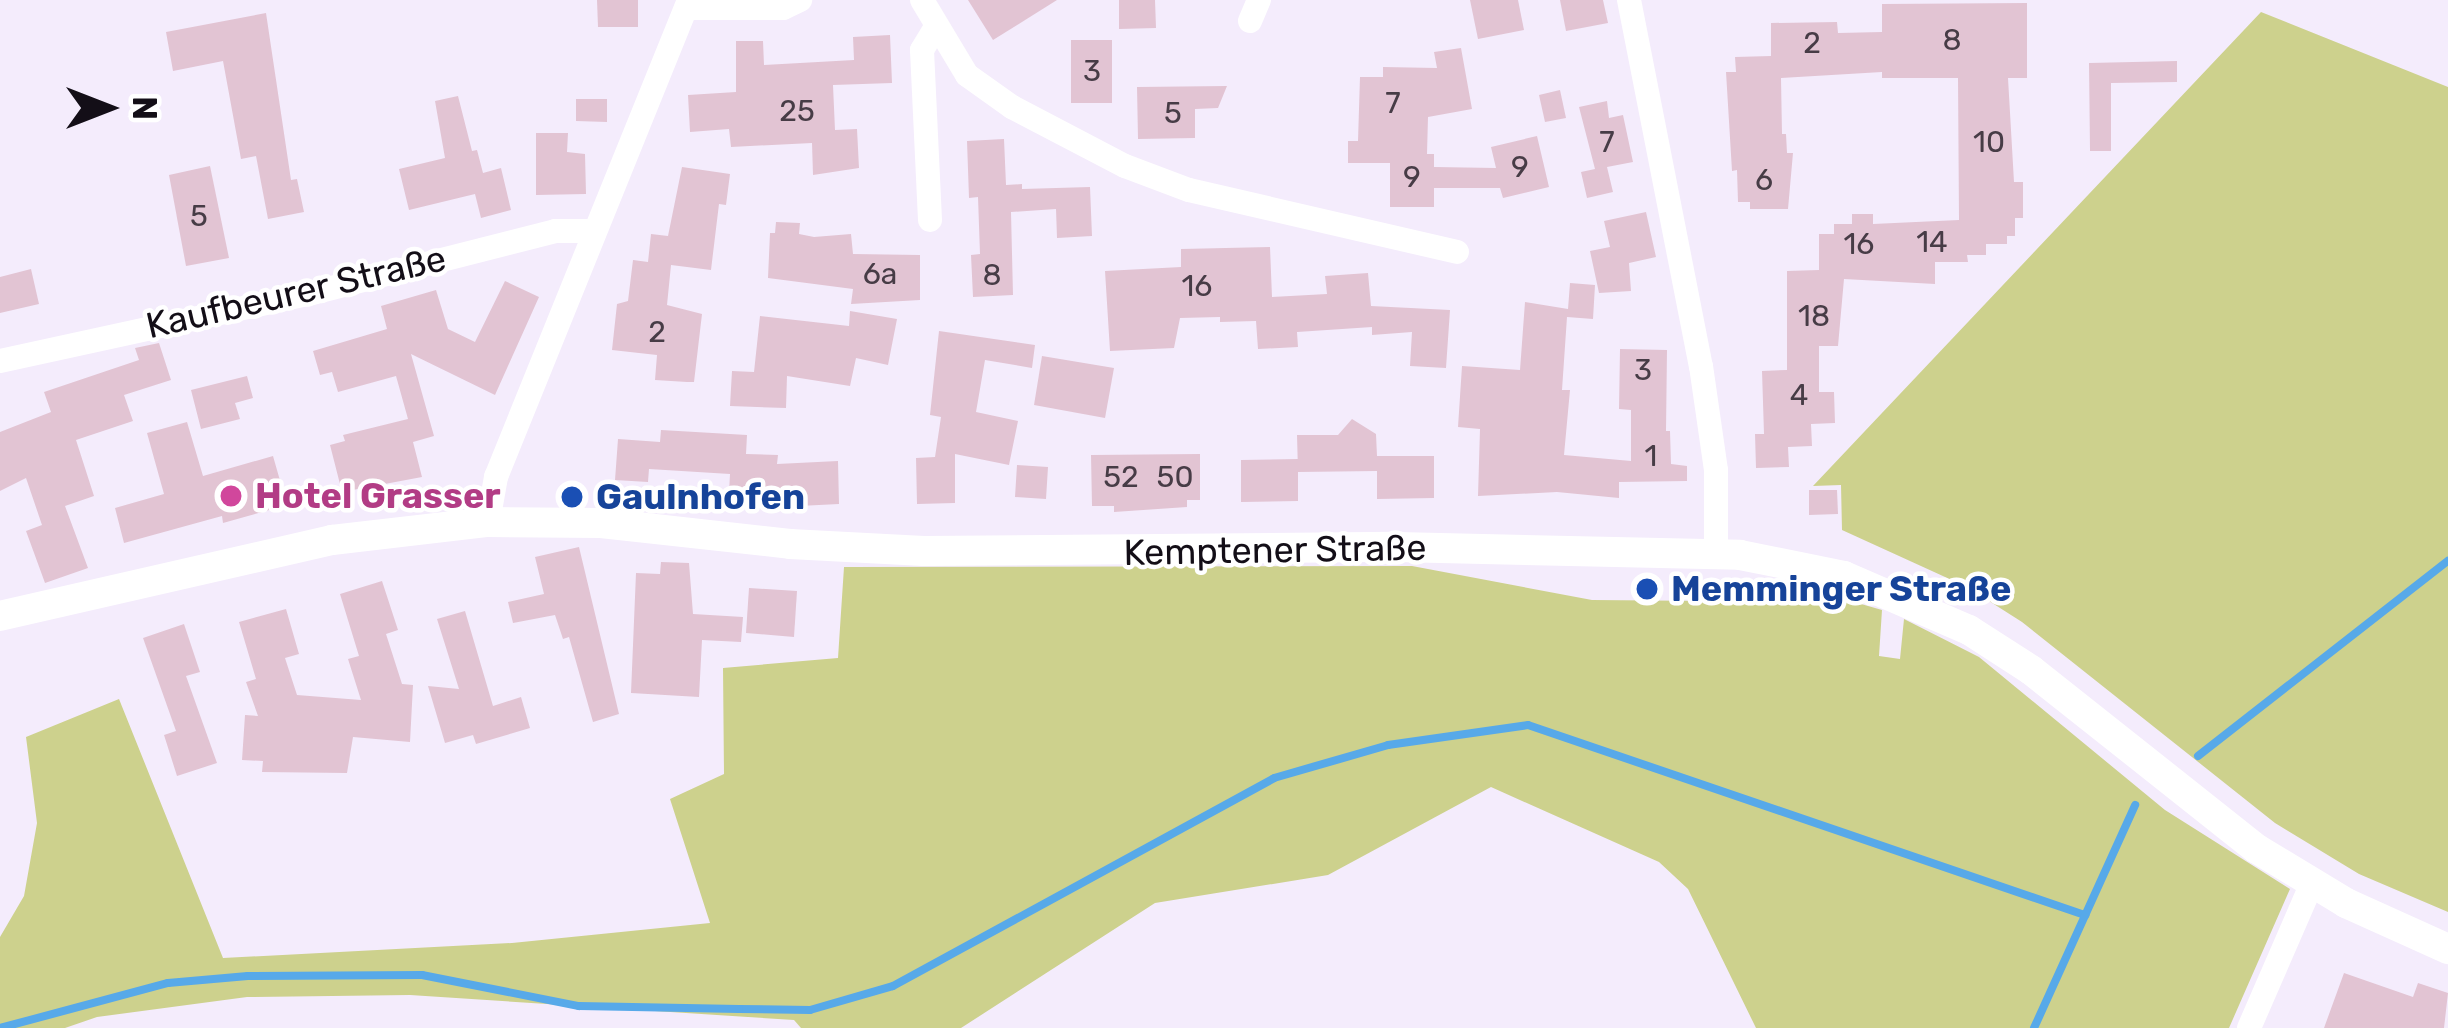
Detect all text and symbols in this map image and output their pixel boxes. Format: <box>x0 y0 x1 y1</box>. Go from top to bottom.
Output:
house number: 8 <box>1942 22 1962 58</box>
house number: 2 <box>1803 25 1821 61</box>
north arrow <box>48 48 168 168</box>
house number: 3 <box>1083 53 1101 89</box>
house number: 7 <box>1385 85 1401 121</box>
house number: 25 <box>779 93 815 129</box>
house number: 5 <box>1164 95 1182 131</box>
text: N <box>125 96 164 120</box>
house number: 7 <box>1599 124 1615 160</box>
house number: 10 <box>1973 124 2005 160</box>
house number: 9 <box>1511 149 1529 185</box>
house number: 9 <box>1403 159 1421 195</box>
house number: 6 <box>1755 162 1773 198</box>
house number: 5 <box>190 198 208 234</box>
house number: 14 <box>1916 224 1948 260</box>
house number: 16 <box>1844 226 1874 262</box>
street label: Kaufbeurer Straße <box>142 236 450 348</box>
house number: 6a <box>863 256 897 292</box>
house number: 8 <box>982 257 1002 293</box>
house number: 16 <box>1182 268 1212 304</box>
house number: 18 <box>1798 298 1830 334</box>
house number: 2 <box>648 314 666 350</box>
house number: 3 <box>1634 352 1652 388</box>
house number: 4 <box>1790 377 1808 413</box>
house number: 1 <box>1645 438 1657 474</box>
house number: 52 <box>1103 459 1139 495</box>
house number: 50 <box>1157 459 1193 495</box>
place label: Hotel Grasser <box>255 474 501 518</box>
place label: Gaulnhofen <box>596 475 805 519</box>
marker: Hotel Grasser <box>218 483 244 509</box>
marker: Gaulnhofen <box>559 484 585 510</box>
street label: Kemptener Straße <box>1123 526 1427 574</box>
place label: Memminger Straße <box>1671 567 2012 611</box>
marker: Memminger Straße <box>1634 576 1660 602</box>

